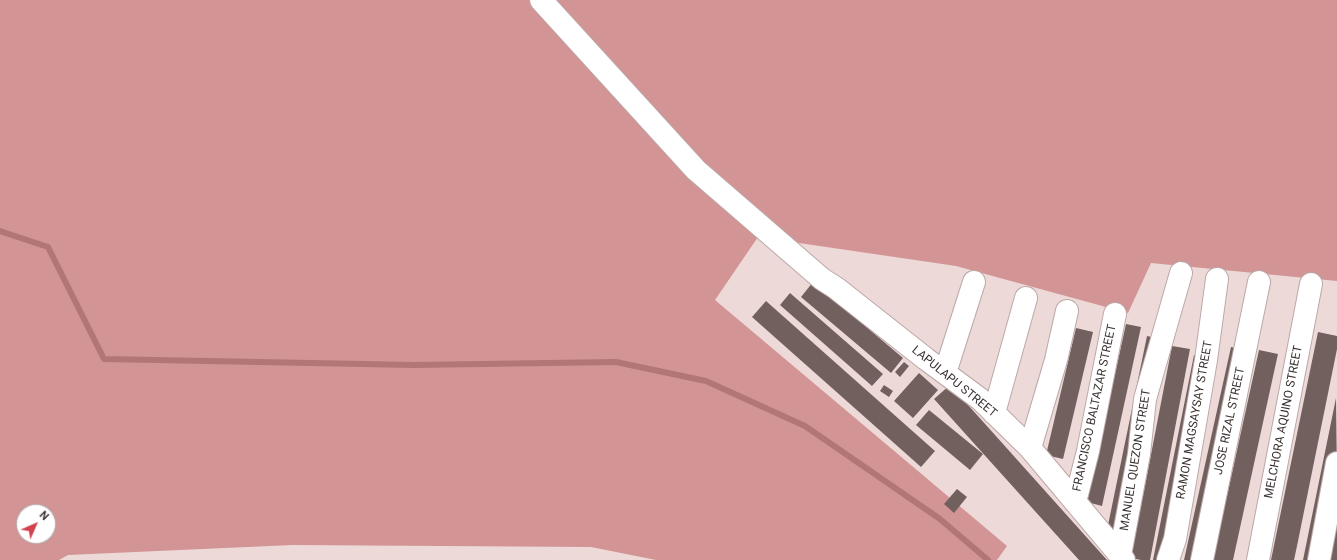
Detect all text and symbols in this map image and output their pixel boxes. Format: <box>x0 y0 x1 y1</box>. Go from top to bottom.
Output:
street label: FRANCISCO BALTAZAR STREET <box>1070 323 1120 493</box>
street label: RAMON MAGSAYSAY STREET <box>1174 340 1216 500</box>
street label: LAPULAPU STREET <box>909 343 999 421</box>
street label: MELCHORA AQUINO STREET <box>1262 344 1306 500</box>
street label: JOSE RIZAL STREET <box>1212 366 1248 476</box>
street label: MANUEL QUEZON STREET <box>1118 388 1154 532</box>
north arrow <box>16 504 56 544</box>
text: N <box>37 509 51 523</box>

